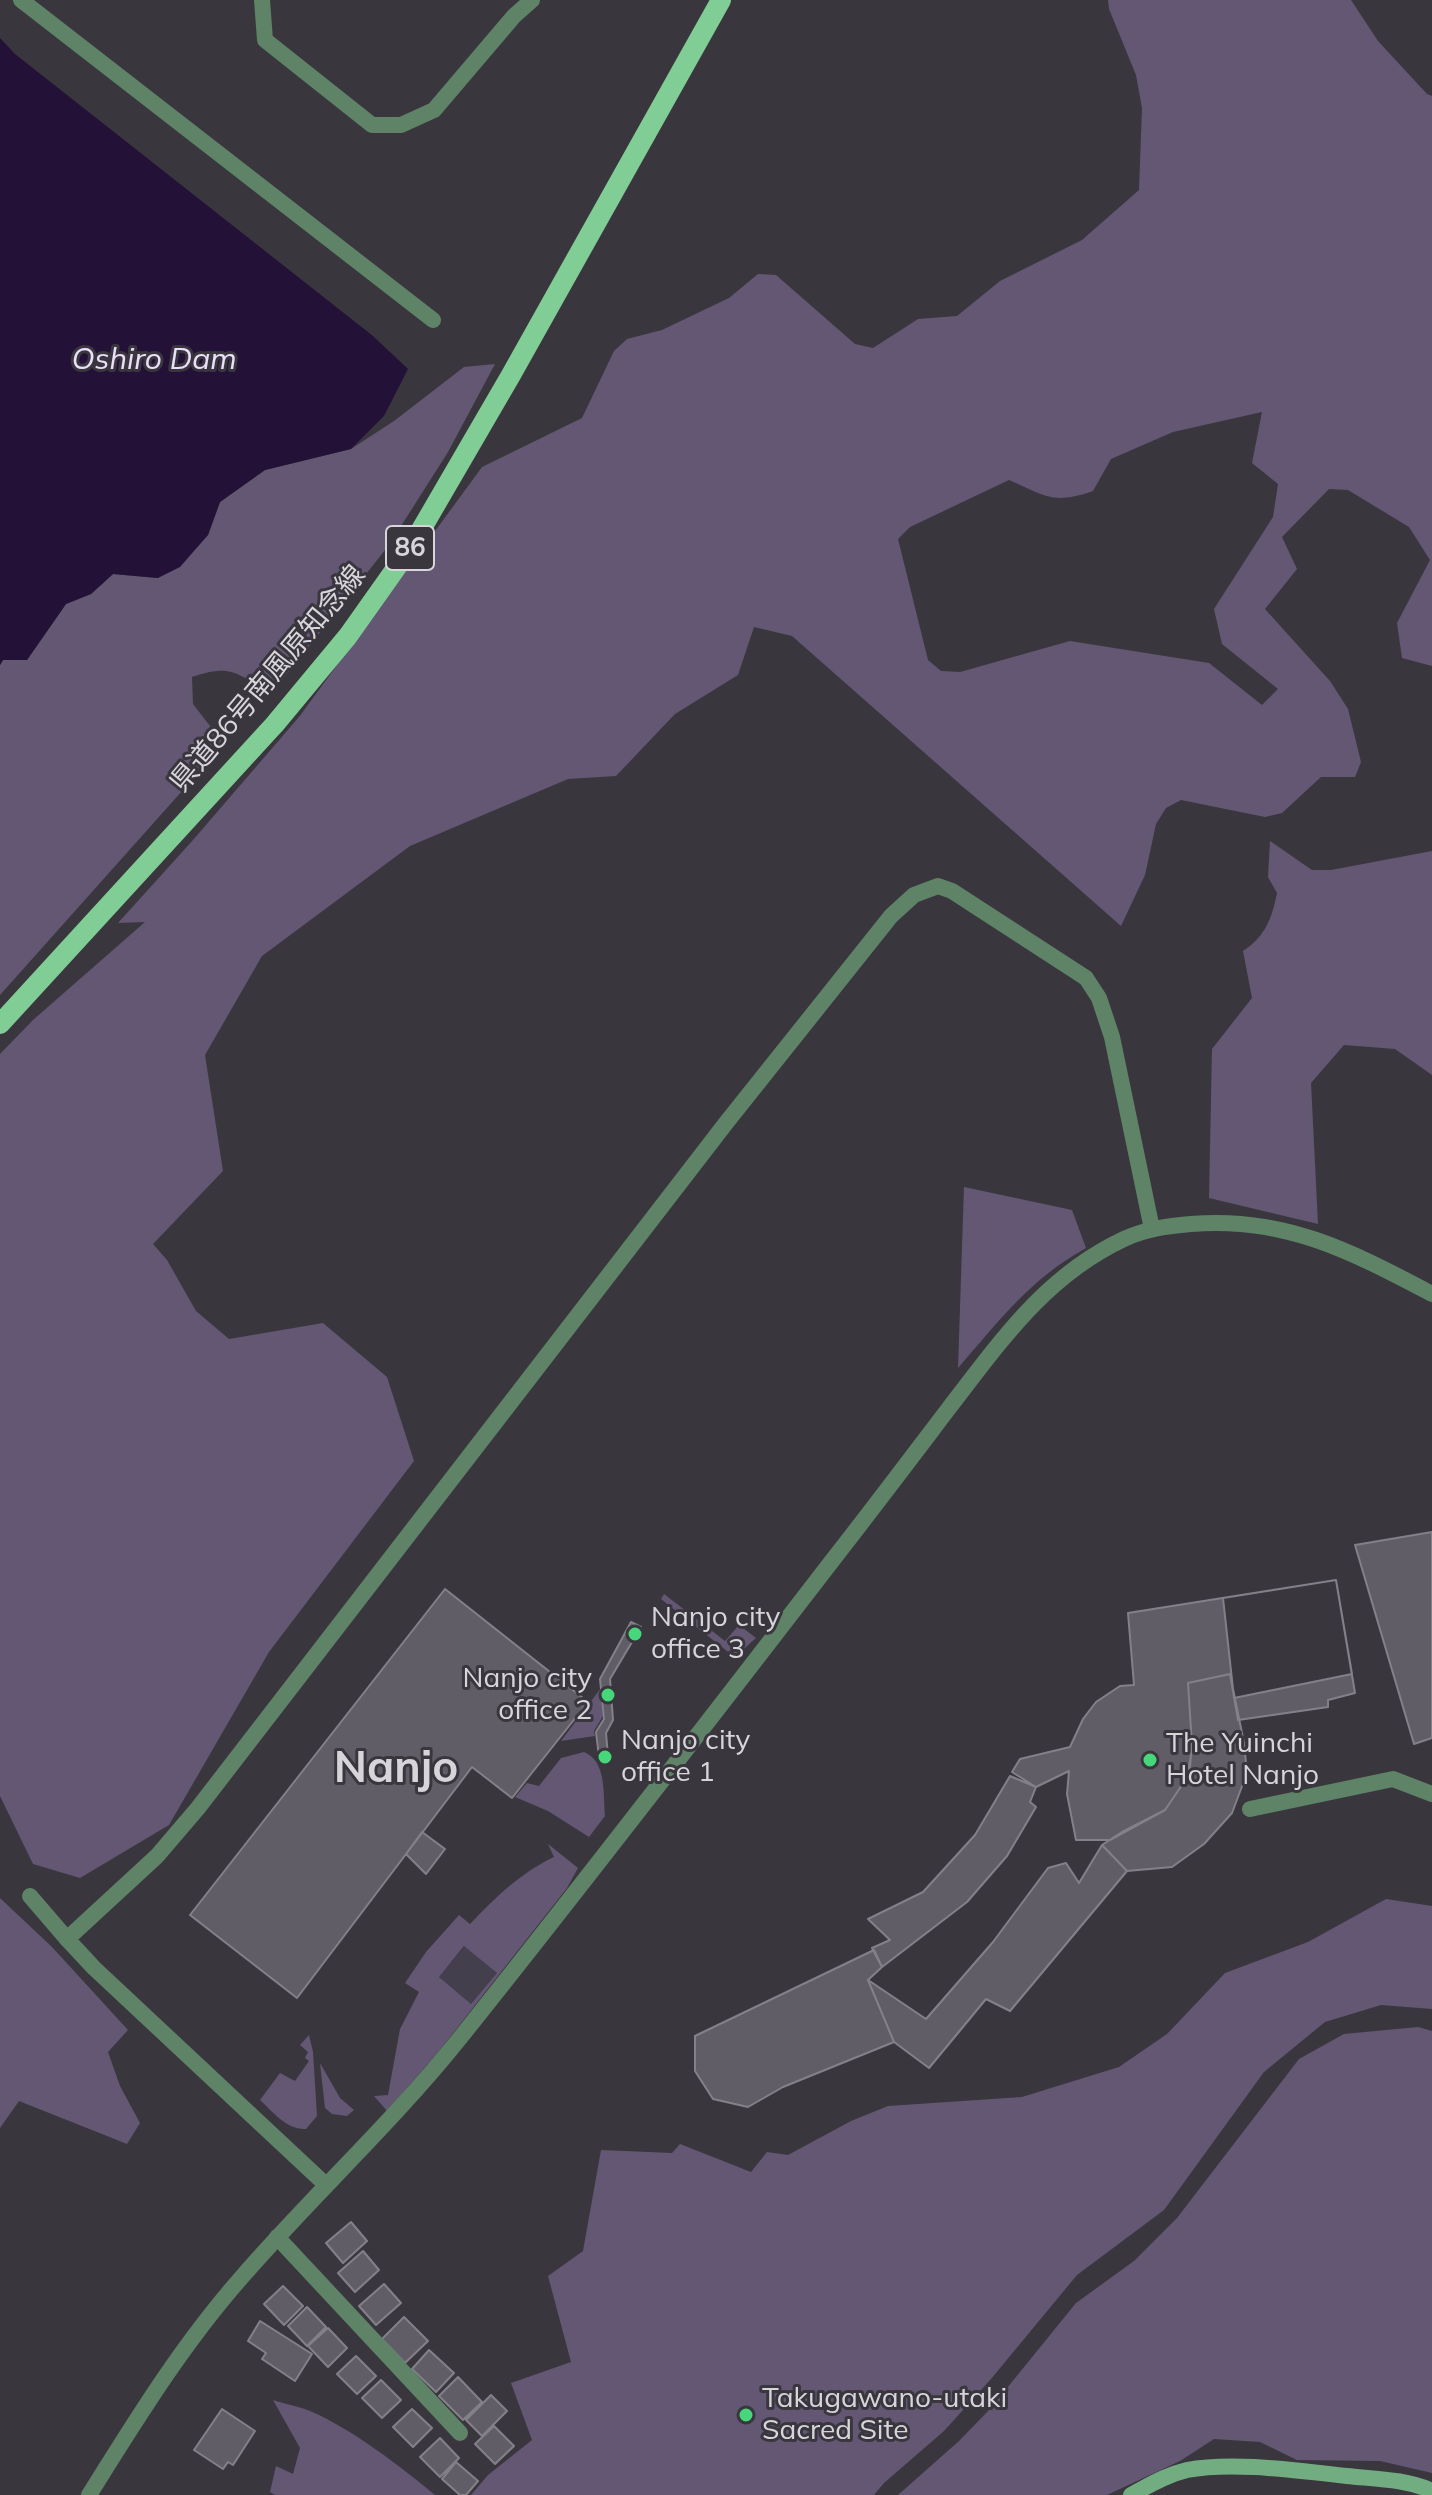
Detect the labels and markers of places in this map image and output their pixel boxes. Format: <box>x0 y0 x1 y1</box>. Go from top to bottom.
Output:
place label: Nanjo city office 3 <box>651 1601 780 1667</box>
marker: Nanjo city office 3 <box>626 1625 644 1643</box>
place label: Nanjo city office 2 <box>463 1662 592 1728</box>
marker: Nanjo city office 2 <box>599 1686 617 1704</box>
place label: Nanjo city office 1 <box>621 1724 750 1790</box>
place label: The Yuinchi Hotel Nanjo <box>1166 1727 1319 1793</box>
marker: Nanjo city office 1 <box>596 1748 614 1766</box>
marker: The Yuinchi Hotel Nanjo <box>1141 1751 1159 1769</box>
place label: Takugawano-utaki Sacred Site <box>762 2382 1007 2448</box>
marker: Takugawano-utaki Sacred Site <box>737 2406 755 2424</box>

